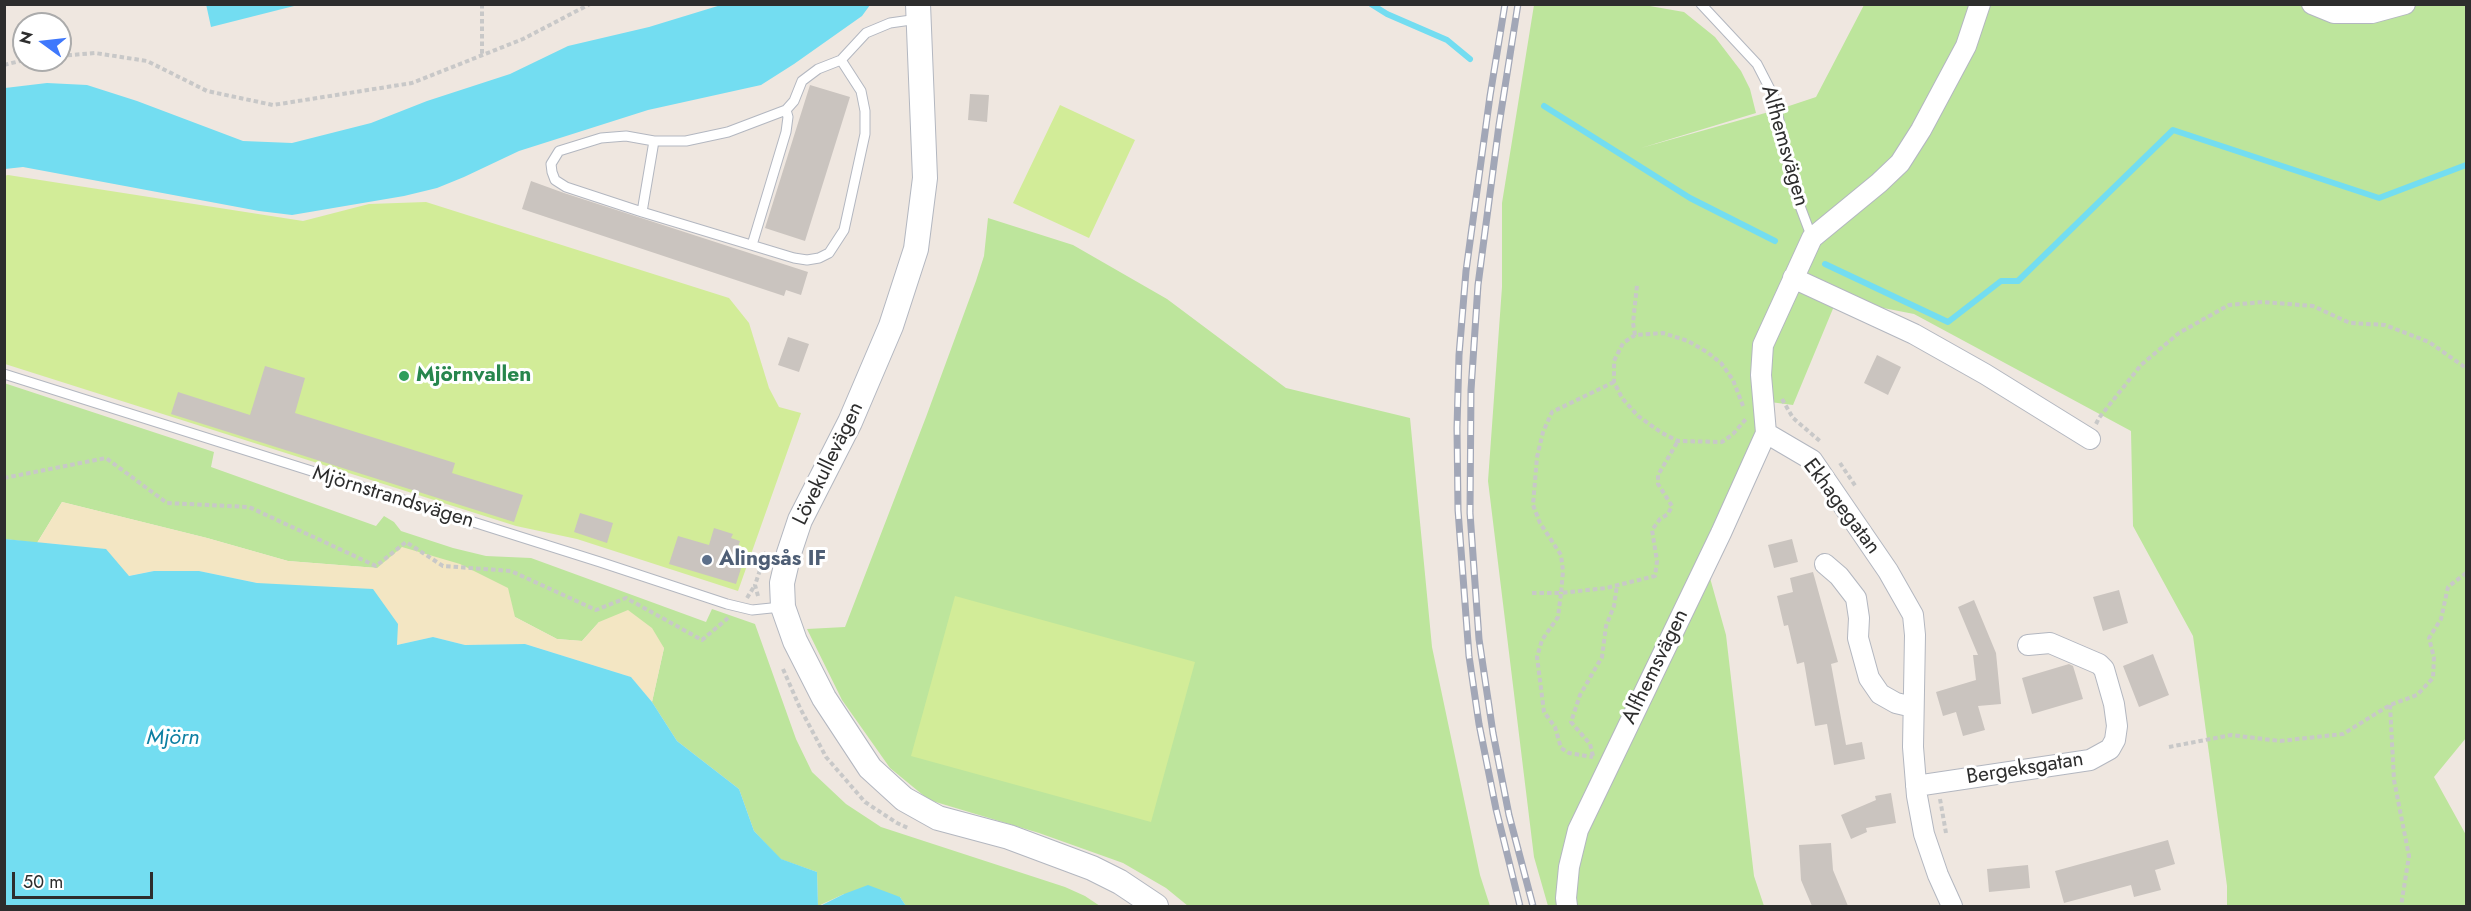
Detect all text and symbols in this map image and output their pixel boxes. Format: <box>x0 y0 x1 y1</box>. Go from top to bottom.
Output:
north arrow <box>12 12 72 72</box>
text: N <box>13 29 39 47</box>
street label: Alfhemsvägen <box>1755 83 1813 209</box>
place label: Mjörnvallen <box>416 363 531 389</box>
marker: Mjörnvallen <box>397 369 411 383</box>
street label: Lövekullevägen <box>788 398 870 530</box>
street label: Ekhagegatan <box>1797 454 1885 560</box>
street label: Mjörnstrandsvägen <box>309 461 477 535</box>
place label: Alingsås IF <box>719 547 826 573</box>
marker: Alingsås IF <box>700 553 714 567</box>
street label: Alfhemsvägen <box>1617 606 1695 728</box>
water label: Mjörn <box>147 726 199 752</box>
street label: Bergeksgatan <box>1965 747 2085 791</box>
scale bar <box>15 860 156 898</box>
text: 50 m <box>23 869 63 895</box>

